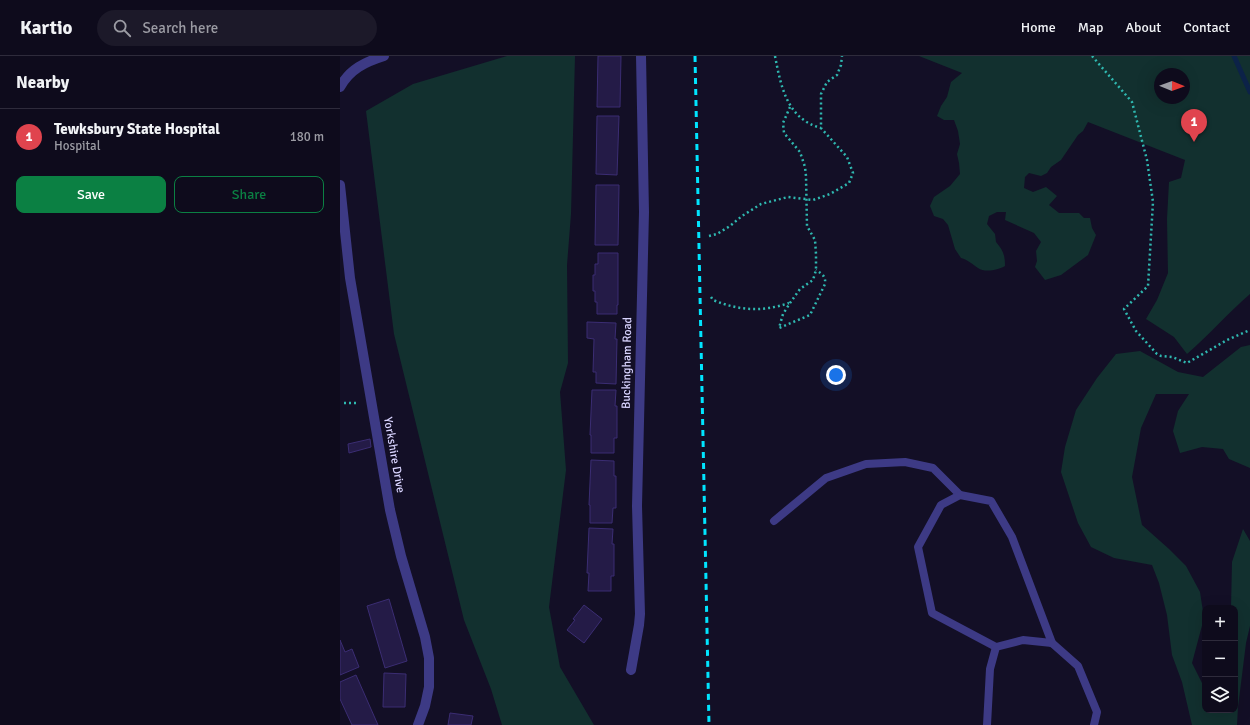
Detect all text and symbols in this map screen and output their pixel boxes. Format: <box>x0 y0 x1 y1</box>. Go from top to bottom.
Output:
search box <box>97 10 377 46</box>
text: Kartio <box>20 16 73 40</box>
icon: search <box>111 17 133 39</box>
text: Search here <box>143 19 218 37</box>
text: Home <box>1021 19 1056 36</box>
text: Map <box>1078 19 1103 36</box>
text: About <box>1125 19 1161 36</box>
text: Contact <box>1183 19 1230 36</box>
north arrow <box>1154 68 1190 104</box>
text: Nearby <box>16 72 69 93</box>
pin: 1 <box>1181 109 1207 142</box>
text: Tewksbury State Hospital <box>54 120 220 138</box>
text: 1 <box>25 129 33 145</box>
text: 180 m <box>290 129 324 145</box>
text: Hospital <box>54 138 101 154</box>
button: Save <box>16 176 166 213</box>
button: Share <box>174 176 324 213</box>
street label: Buckingham Road <box>619 317 635 409</box>
your location <box>826 365 846 385</box>
street label: Yorkshire Drive <box>380 416 408 494</box>
map controls <box>1202 605 1238 713</box>
button: + <box>1202 605 1238 641</box>
button: − <box>1202 641 1238 677</box>
button: layers <box>1202 677 1238 713</box>

